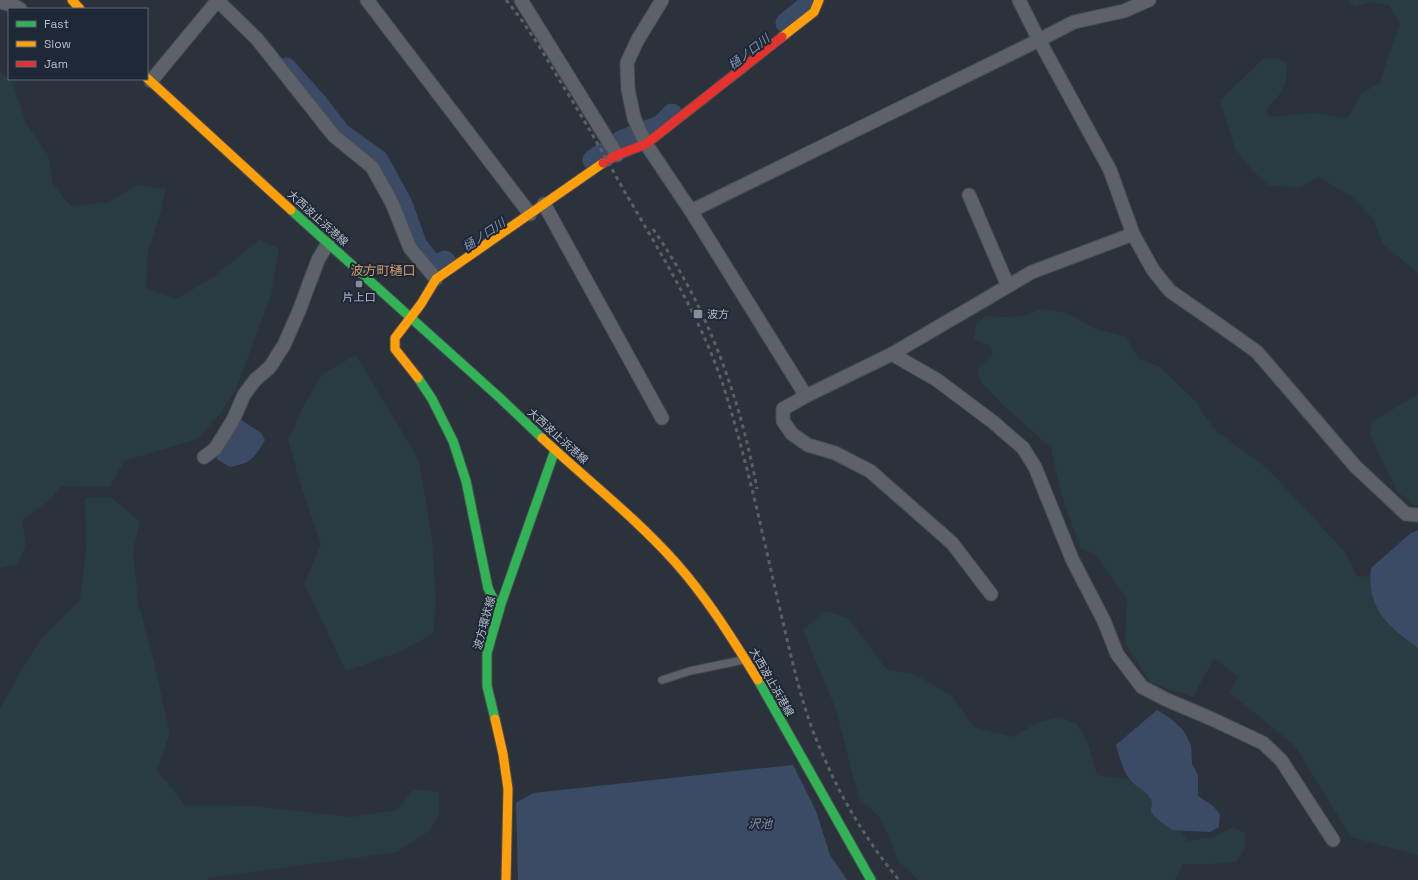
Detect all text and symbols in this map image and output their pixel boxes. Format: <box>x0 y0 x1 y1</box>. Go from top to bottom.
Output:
legend <box>8 8 148 80</box>
text: Fast <box>44 16 69 32</box>
water label: 樋ノ口川 <box>725 30 774 73</box>
text: Slow <box>44 36 71 52</box>
text: Jam <box>44 56 68 72</box>
street label: 大西波止浜港線 <box>285 187 351 249</box>
water label: 樋ノ口川 <box>460 214 510 255</box>
district label: 波方町樋口 <box>350 262 416 279</box>
marker: 片上口 <box>354 279 364 289</box>
place label: 片上口 <box>343 290 376 304</box>
place label: 波方 <box>707 307 729 321</box>
marker: 波方 <box>692 308 704 320</box>
street label: 大西波止浜港線 <box>525 405 591 467</box>
street label: 波方環状線 <box>470 595 498 651</box>
street label: 大西波止浜港線 <box>747 645 797 719</box>
water label: 沢池 <box>748 816 773 832</box>

